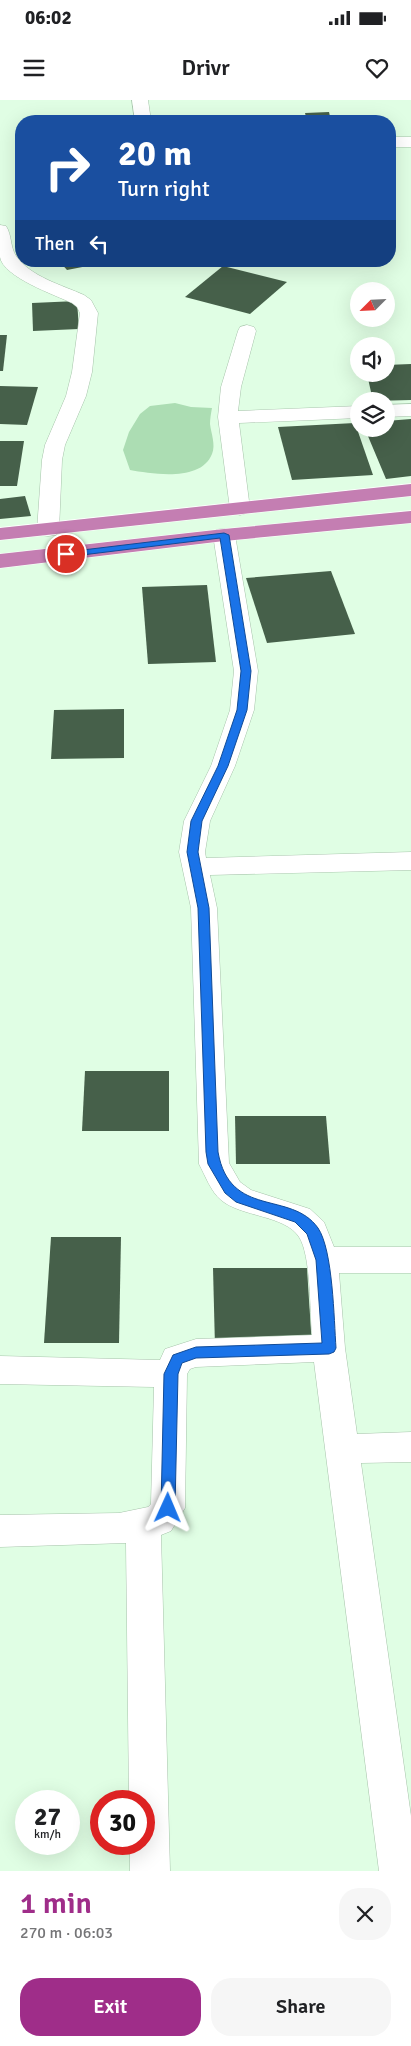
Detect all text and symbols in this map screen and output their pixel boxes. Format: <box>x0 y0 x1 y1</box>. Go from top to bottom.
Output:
text: 06:02 <box>25 6 72 30</box>
icon: menu <box>20 54 48 82</box>
text: Drivr <box>181 54 230 81</box>
icon: heart <box>363 54 391 82</box>
text: 20 m <box>118 132 192 175</box>
icon: right <box>35 135 100 200</box>
text: Turn right <box>118 175 210 202</box>
icon: left <box>85 230 113 258</box>
text: Then <box>35 232 75 256</box>
north arrow <box>350 282 395 328</box>
map controls <box>350 282 395 437</box>
button: sound <box>350 337 395 382</box>
button: layers <box>350 392 395 437</box>
pin <box>45 533 87 575</box>
icon: arrive <box>52 540 80 568</box>
position arrow <box>141 1481 193 1533</box>
speed limit sign: 30 <box>90 1790 155 1855</box>
text: 27 <box>34 1801 61 1832</box>
text: km/h <box>34 1827 61 1842</box>
text: 1 min <box>20 1885 92 1922</box>
button: close <box>339 1888 391 1940</box>
text: 270 m · 06:03 <box>20 1923 113 1943</box>
button: Exit <box>20 1978 201 2036</box>
button: Share <box>211 1978 391 2036</box>

